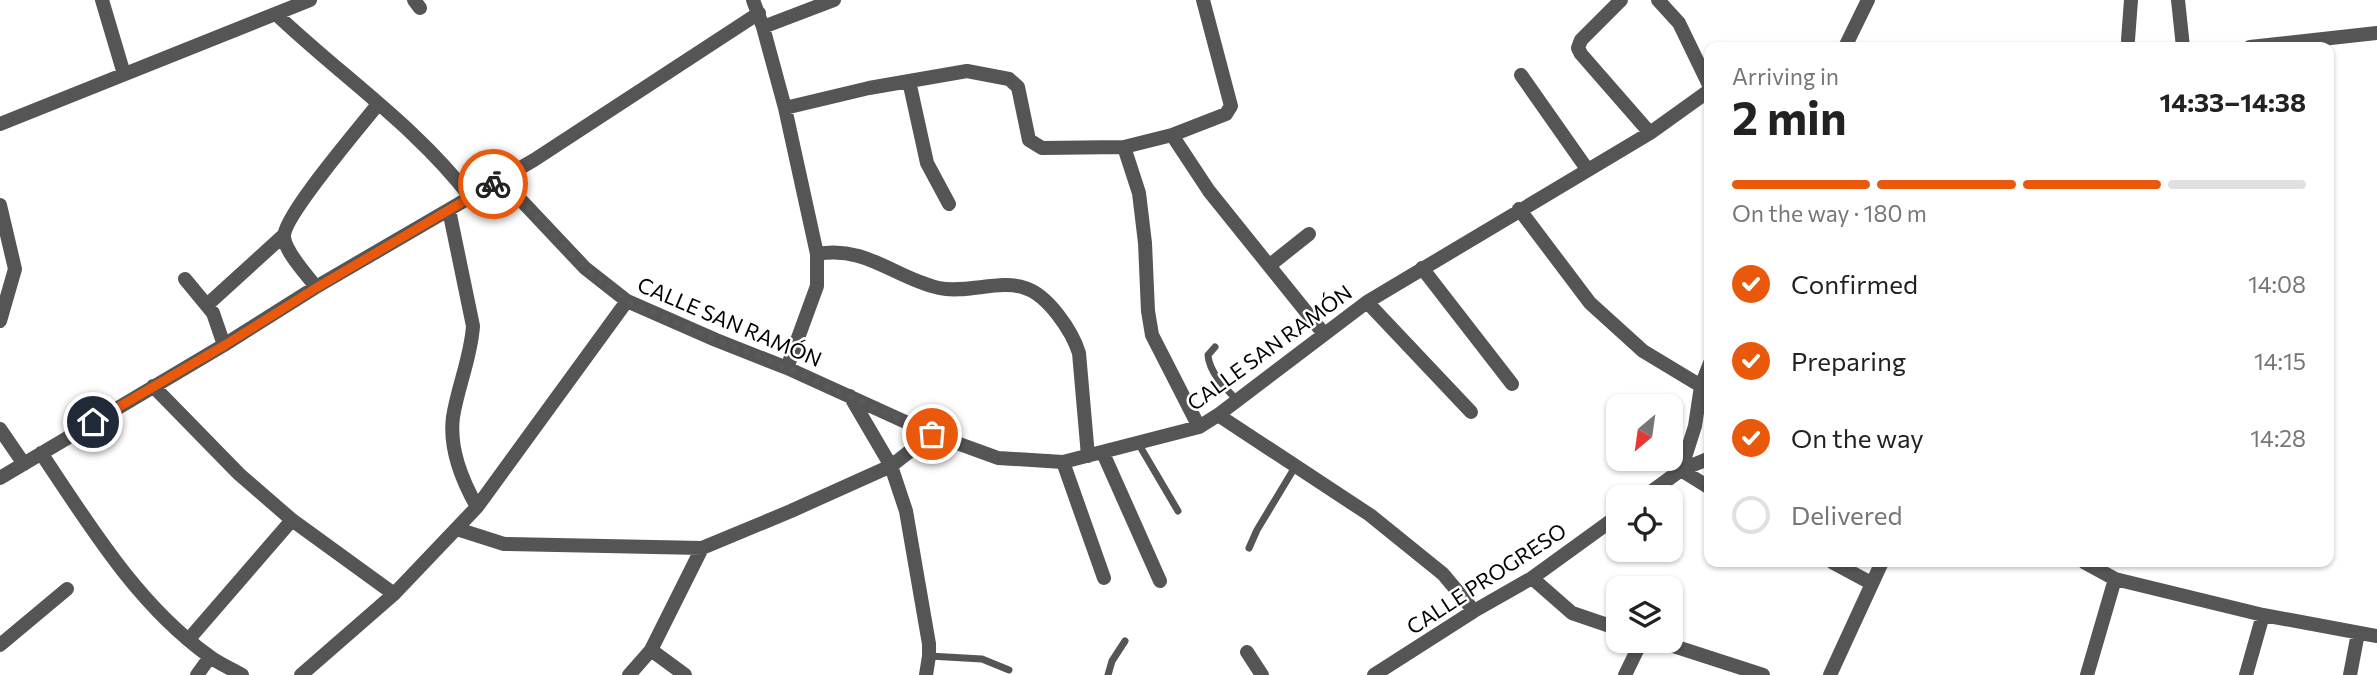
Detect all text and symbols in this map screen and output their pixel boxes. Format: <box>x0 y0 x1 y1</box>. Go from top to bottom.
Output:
text: Arriving in <box>1732 62 1839 90</box>
text: 14:33–14:38 <box>2160 86 2306 117</box>
text: 2 min <box>1732 88 1847 144</box>
courier <box>458 149 528 219</box>
icon: bike <box>474 165 512 203</box>
text: On the way · 180 m <box>1732 199 1927 227</box>
icon: check <box>1732 265 1770 303</box>
text: Confirmed <box>1791 268 1918 299</box>
text: 14:08 <box>2248 270 2306 298</box>
street label: CALLE SAN RAMÓN <box>634 271 826 371</box>
street label: CALLE SAN RAMÓN <box>1182 279 1356 415</box>
icon: check <box>1732 342 1770 380</box>
text: Preparing <box>1791 345 1906 376</box>
text: 14:15 <box>2254 347 2306 375</box>
pin <box>63 392 123 452</box>
north arrow <box>1606 394 1684 471</box>
map controls <box>1606 394 1683 653</box>
icon: home <box>74 403 112 441</box>
pin <box>902 404 962 464</box>
icon: bag <box>913 415 951 453</box>
icon: check <box>1732 419 1770 457</box>
text: On the way <box>1791 422 1924 453</box>
text: 14:28 <box>2250 424 2306 452</box>
button: locate <box>1606 485 1683 562</box>
text: Delivered <box>1791 499 1902 530</box>
street label: CALLE PROGRESO <box>1402 517 1570 639</box>
button: layers <box>1606 576 1683 653</box>

